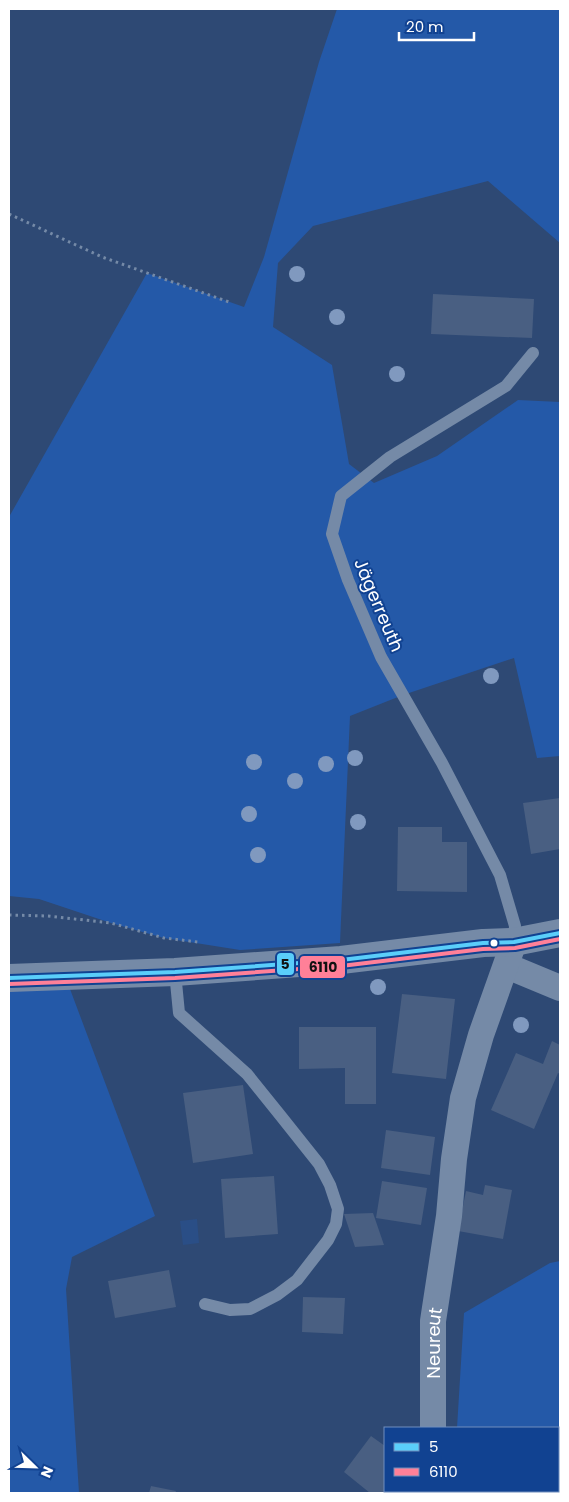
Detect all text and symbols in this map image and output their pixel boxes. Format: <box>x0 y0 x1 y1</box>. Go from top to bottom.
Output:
scale bar <box>399 10 474 42</box>
text: 20 m <box>406 16 444 37</box>
street label: Jägerreuth <box>348 554 410 656</box>
unlabelled marker <box>489 938 499 948</box>
line badge: 5 <box>276 952 295 976</box>
text: 5 <box>280 954 290 974</box>
line badge: 6110 <box>299 955 346 979</box>
text: 6110 <box>309 957 337 977</box>
street label: Neureut <box>420 1306 447 1379</box>
legend <box>384 1427 559 1492</box>
text: 5 <box>429 1436 438 1457</box>
north arrow <box>10 1442 60 1492</box>
text: 6110 <box>429 1461 458 1482</box>
text: N <box>36 1463 58 1481</box>

